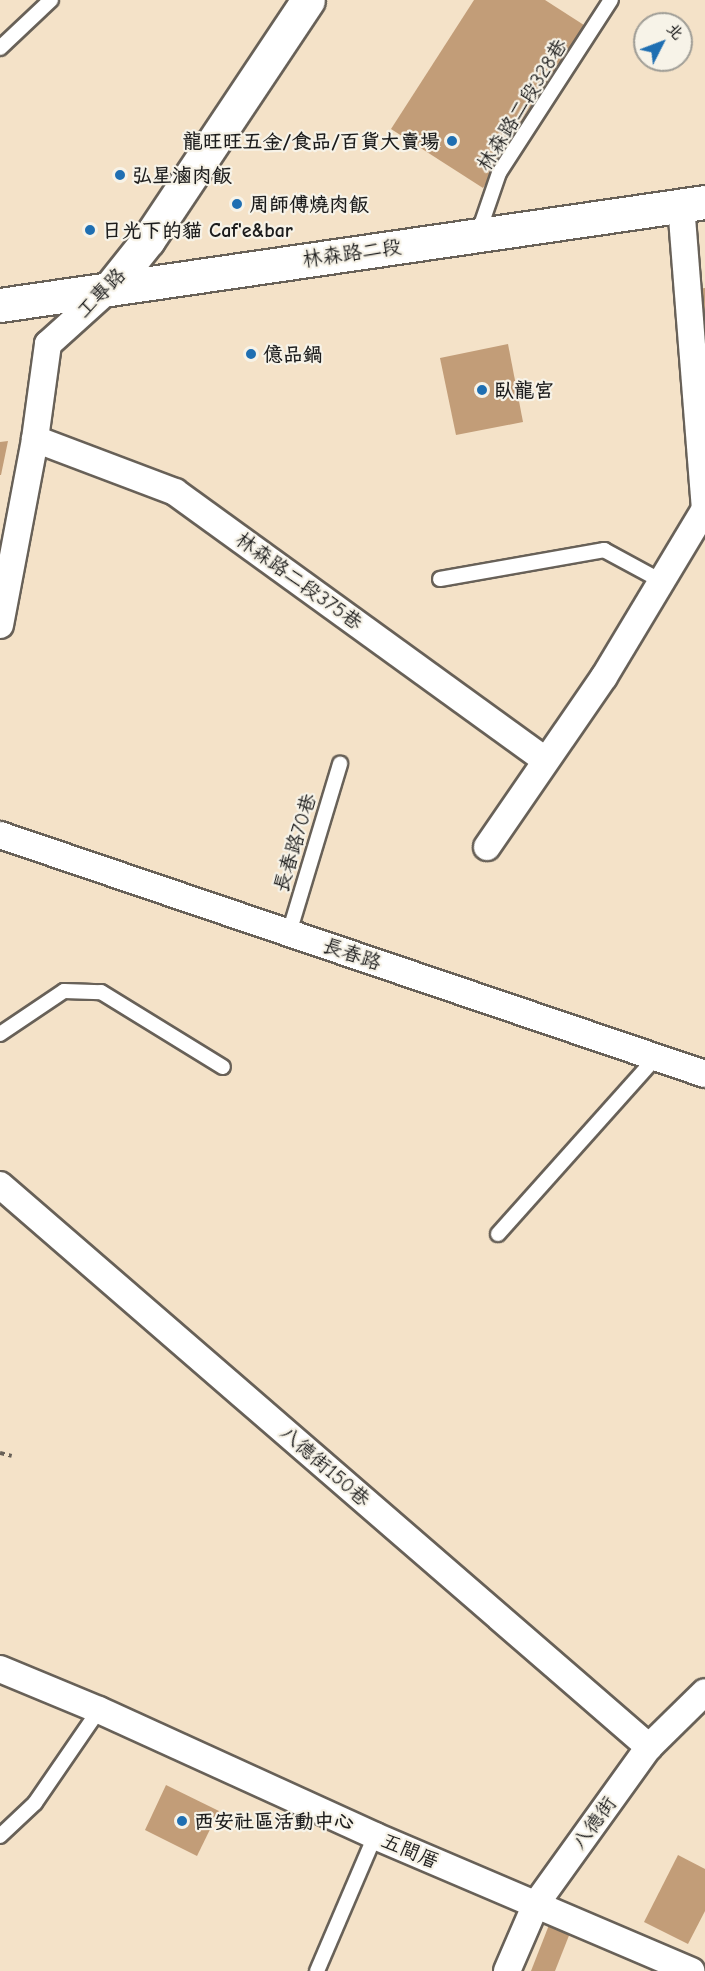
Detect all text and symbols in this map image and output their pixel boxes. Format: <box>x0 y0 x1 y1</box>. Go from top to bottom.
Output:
north arrow <box>633 12 693 72</box>
text: 北 <box>663 19 687 43</box>
street label: 林森路二段328巷 <box>472 35 572 175</box>
place label: 龍旺旺五金/食品/百貨大賣場 <box>182 129 440 153</box>
marker: 龍旺旺五金/食品/百貨大賣場 <box>445 134 459 148</box>
place label: 弘星滷肉飯 <box>132 163 232 187</box>
marker: 弘星滷肉飯 <box>113 168 127 182</box>
place label: 周師傅燒肉飯 <box>249 192 369 216</box>
marker: 周師傅燒肉飯 <box>230 197 244 211</box>
place label: 日光下的貓 Caf'e&bar <box>102 218 293 242</box>
marker: 日光下的貓 Caf'e&bar <box>83 223 97 237</box>
street label: 林森路二段 <box>301 234 403 272</box>
street label: 工專路 <box>72 263 130 323</box>
place label: 億品鍋 <box>263 342 323 366</box>
marker: 億品鍋 <box>244 347 258 361</box>
place label: 臥龍宮 <box>494 378 554 402</box>
marker: 臥龍宮 <box>475 383 489 397</box>
street label: 林森路二段375巷 <box>231 527 367 635</box>
street label: 長春路70巷 <box>269 791 321 895</box>
street label: 長春路 <box>320 933 384 975</box>
street label: 八德街150巷 <box>275 1421 375 1511</box>
street label: 八德街 <box>567 1792 621 1854</box>
place label: 西安社區活動中心 <box>194 1809 354 1833</box>
marker: 西安社區活動中心 <box>175 1814 189 1828</box>
street label: 五間厝 <box>378 1828 442 1874</box>

